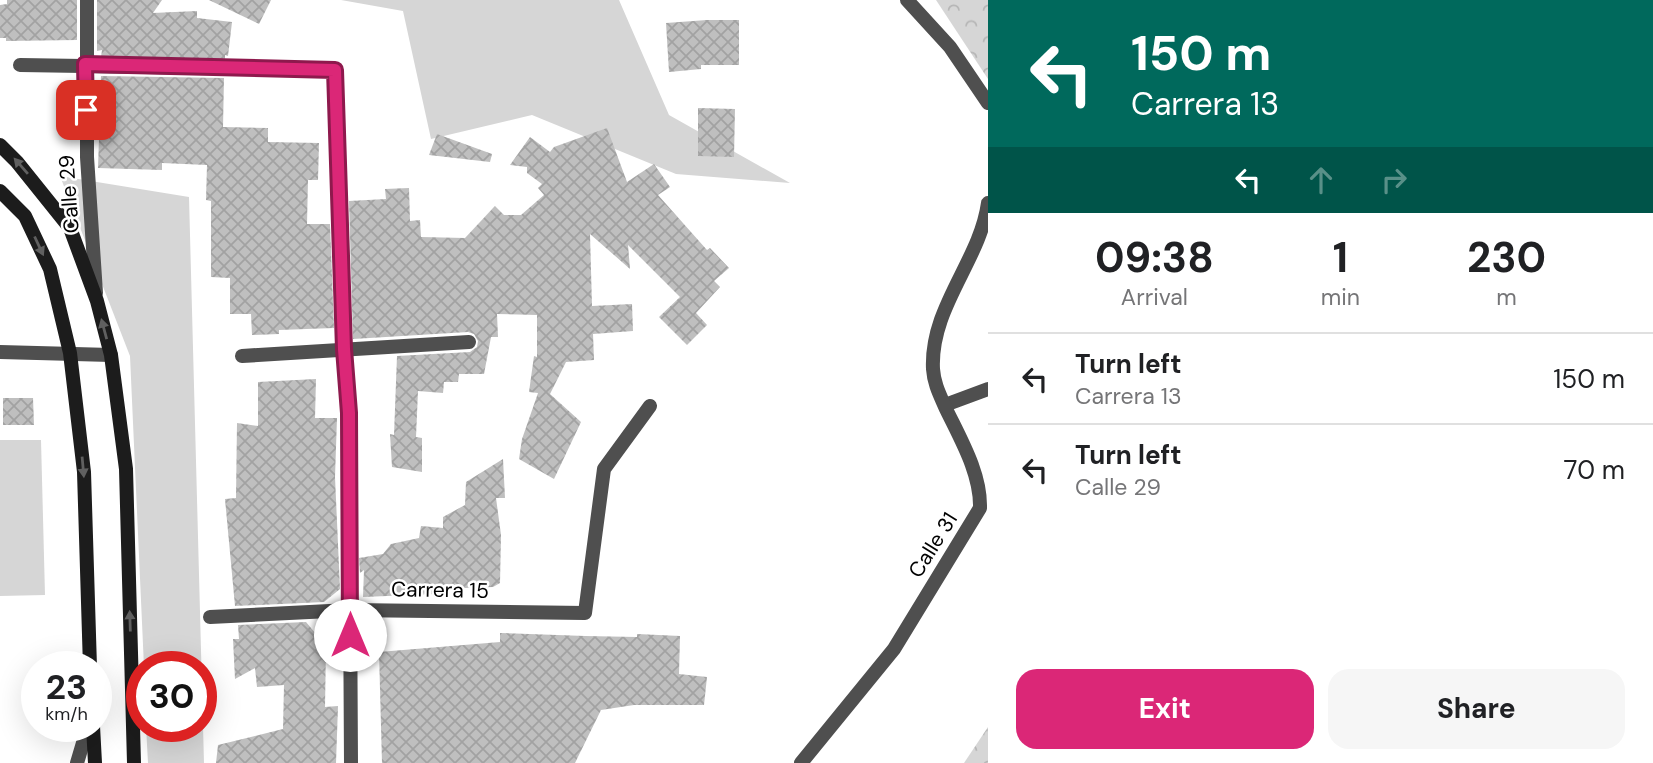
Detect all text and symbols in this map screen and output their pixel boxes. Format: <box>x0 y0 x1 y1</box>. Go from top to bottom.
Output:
text: 150 m <box>1131 21 1271 85</box>
icon: left <box>1016 28 1107 119</box>
pin <box>56 80 116 140</box>
text: Carrera 13 <box>1131 83 1279 125</box>
icon: arrive <box>67 91 105 129</box>
street label: Calle 29 <box>52 154 86 234</box>
one-way arrow <box>14 158 29 175</box>
icon: left <box>1229 161 1267 199</box>
icon: ahead <box>1302 161 1340 199</box>
icon: right <box>1375 161 1413 199</box>
text: 09:38 <box>1095 230 1214 285</box>
text: 1 <box>1333 230 1348 285</box>
text: 230 <box>1467 230 1546 285</box>
one-way arrow <box>34 235 45 256</box>
text: Arrival <box>1121 282 1188 312</box>
text: min <box>1321 282 1360 312</box>
text: m <box>1496 282 1517 312</box>
one-way arrow <box>98 318 109 340</box>
text: Turn left <box>1075 347 1182 381</box>
icon: left <box>1016 360 1054 398</box>
text: 150 m <box>1553 362 1625 396</box>
text: Carrera 13 <box>1075 381 1182 411</box>
text: Turn left <box>1075 438 1182 472</box>
icon: left <box>1016 451 1054 489</box>
text: 70 m <box>1564 453 1625 487</box>
one-way arrow <box>78 457 89 479</box>
text: Calle 29 <box>1075 472 1161 502</box>
street label: Calle 31 <box>902 507 964 583</box>
street label: Carrera 15 <box>391 575 489 605</box>
position arrow <box>313 598 387 672</box>
one-way arrow <box>125 610 136 632</box>
speed limit sign: 30 <box>126 651 217 742</box>
text: 23 <box>46 664 87 710</box>
button: Exit <box>1016 669 1314 749</box>
button: Share <box>1328 669 1625 749</box>
text: km/h <box>45 702 88 726</box>

